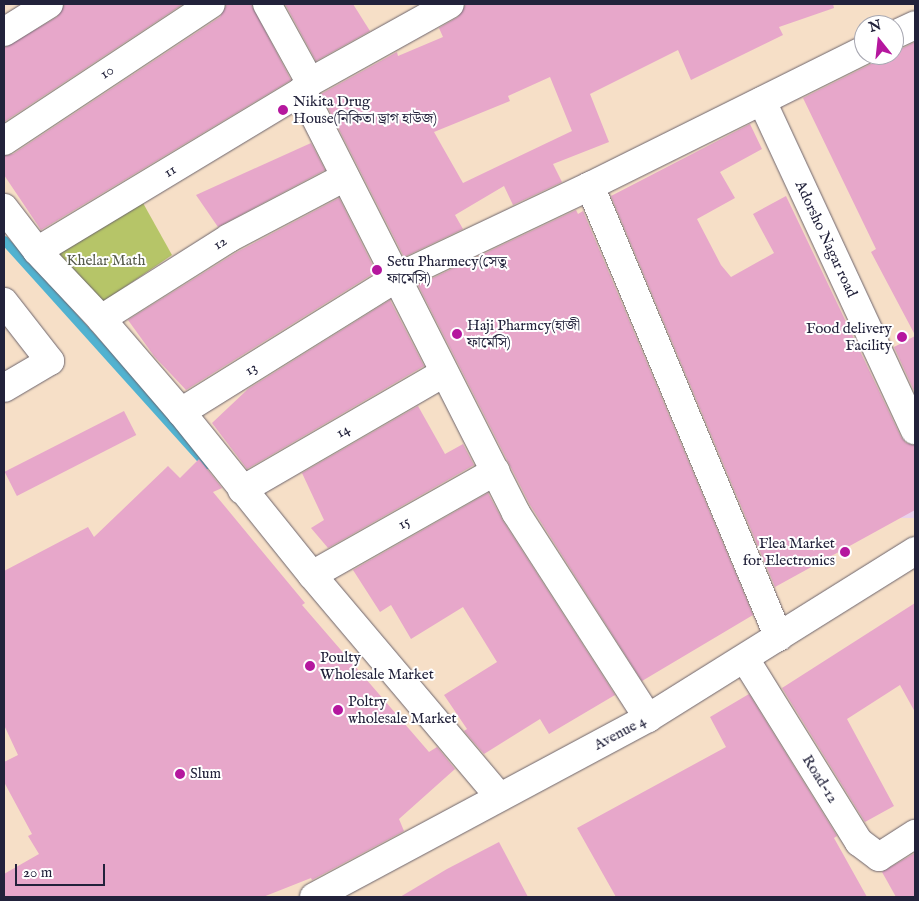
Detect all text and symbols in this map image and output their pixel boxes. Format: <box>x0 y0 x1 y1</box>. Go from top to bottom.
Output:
north arrow <box>854 15 904 65</box>
text: N <box>867 16 883 37</box>
street label: 10 <box>97 61 117 83</box>
place label: Nikita Drug House(নিকিতা ড্রাগ হাউজ) <box>293 92 437 127</box>
marker: Nikita Drug House(নিকিতা ড্রাগ হাউজ) <box>277 104 289 116</box>
street label: 11 <box>161 160 179 182</box>
street label: Adorsho Nagar road <box>791 178 861 300</box>
street label: 12 <box>210 232 230 254</box>
park label: Khelar Math <box>67 252 145 270</box>
place label: Setu Pharmecy(সেতু ফার্মেসি) <box>387 252 507 287</box>
marker: Setu Pharmecy(সেতু ফার্মেসি) <box>371 264 383 276</box>
place label: Haji Pharmcy(হাজী ফার্মেসি) <box>467 316 580 351</box>
place label: Food delivery Facility <box>806 319 892 354</box>
marker: Haji Pharmcy(হাজী ফার্মেসি) <box>451 328 463 340</box>
marker: Food delivery Facility <box>896 331 908 343</box>
street label: 13 <box>242 358 260 380</box>
street label: 14 <box>333 420 353 442</box>
street label: 15 <box>395 512 413 534</box>
place label: Flea Market for Electronics <box>743 534 835 569</box>
marker: Flea Market for Electronics <box>839 546 851 558</box>
place label: Poulty Wholesale Market <box>320 648 434 683</box>
marker: Poulty Wholesale Market <box>304 660 316 672</box>
place label: Poltry wholesale Market <box>348 692 457 727</box>
marker: Poltry wholesale Market <box>332 704 344 716</box>
street label: Avenue 4 <box>591 712 649 754</box>
street label: Road-12 <box>798 752 842 806</box>
place label: Slum <box>190 765 221 783</box>
marker: Slum <box>174 768 186 780</box>
scale bar <box>18 854 108 886</box>
text: 20 m <box>23 863 52 882</box>

